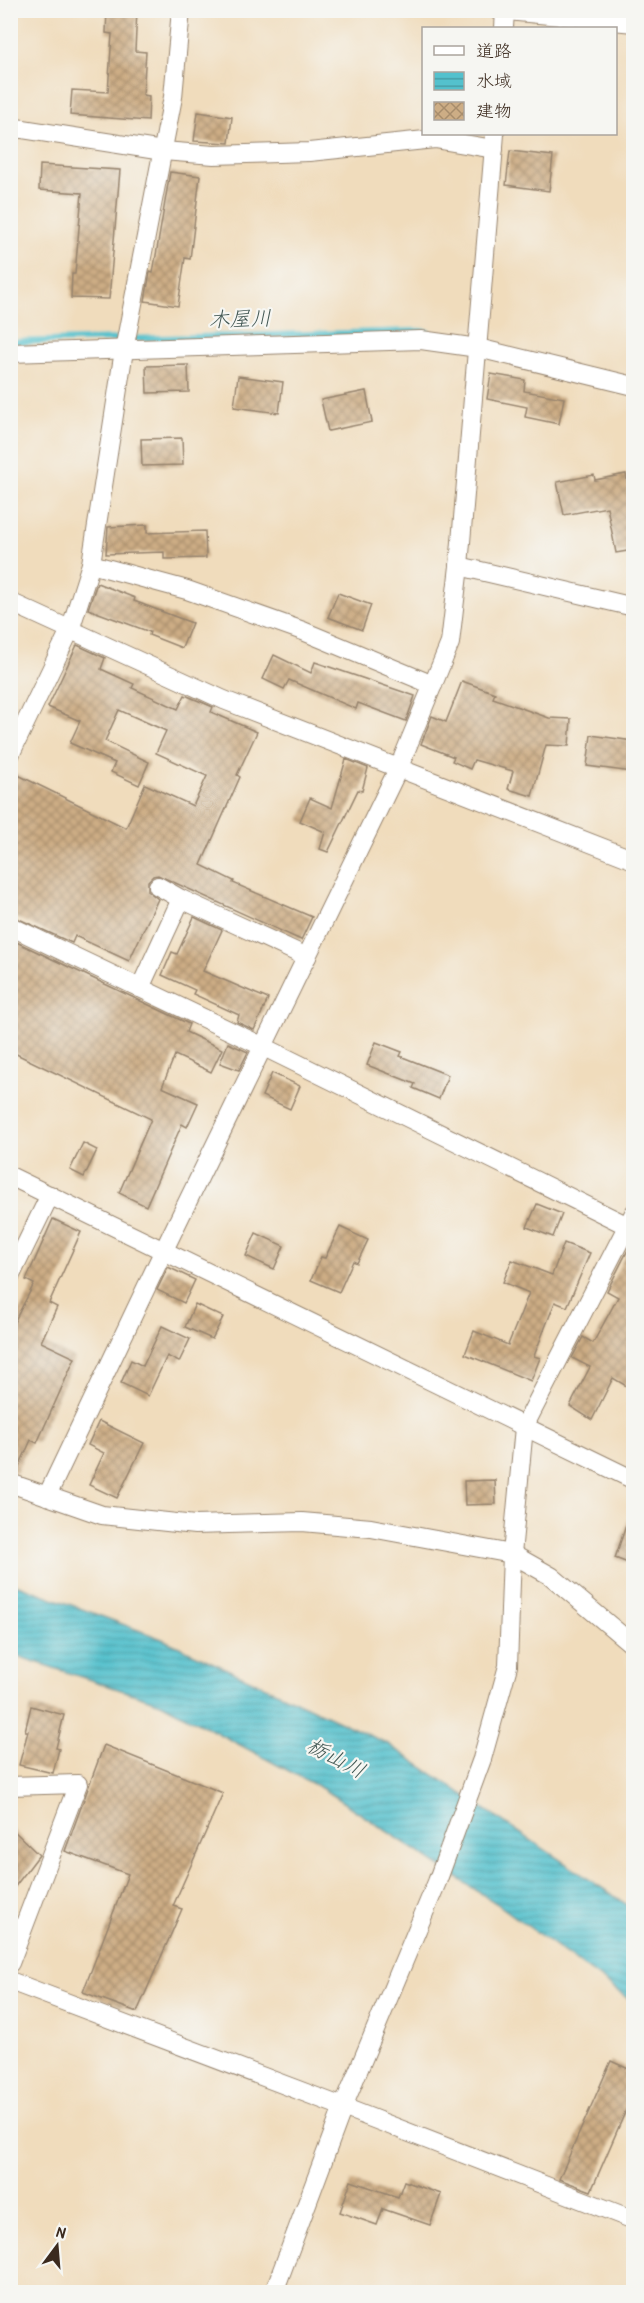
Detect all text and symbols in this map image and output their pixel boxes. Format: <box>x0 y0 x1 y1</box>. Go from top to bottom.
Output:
legend <box>422 27 617 135</box>
text: 道路 <box>476 38 512 63</box>
text: 水域 <box>476 68 512 93</box>
text: 建物 <box>476 98 512 123</box>
water label: 木屋川 <box>208 303 272 334</box>
water label: 栃山川 <box>302 1730 371 1785</box>
north arrow <box>27 2216 87 2276</box>
text: N <box>54 2220 69 2243</box>

